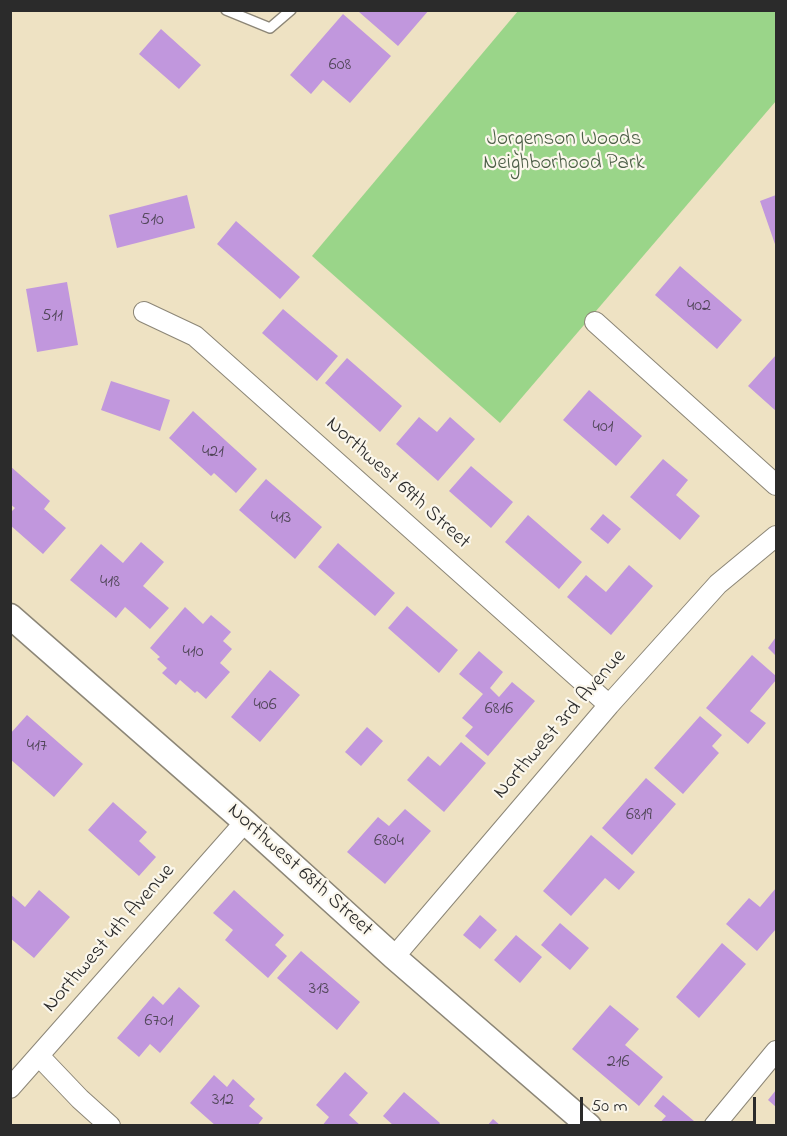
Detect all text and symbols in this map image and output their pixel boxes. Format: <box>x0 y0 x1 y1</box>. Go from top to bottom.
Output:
house number: 608 <box>329 55 351 77</box>
park label: Jorgenson Woods Neighborhood Park <box>483 128 645 178</box>
house number: 510 <box>140 210 164 232</box>
house number: 402 <box>687 296 711 318</box>
house number: 511 <box>41 306 63 328</box>
street label: Northwest 69th Street <box>320 413 474 555</box>
house number: 401 <box>593 417 613 439</box>
house number: 421 <box>202 442 224 464</box>
house number: 413 <box>271 508 291 530</box>
house number: 418 <box>100 572 120 594</box>
house number: 410 <box>183 642 203 664</box>
street label: Northwest 3rd Avenue <box>489 645 633 805</box>
house number: 406 <box>253 695 277 717</box>
house number: 6816 <box>485 699 513 721</box>
house number: 417 <box>27 736 47 758</box>
street label: Northwest 68th Street <box>221 799 377 943</box>
house number: 6819 <box>626 805 652 827</box>
house number: 6804 <box>374 831 404 853</box>
street label: Northwest 4th Avenue <box>39 860 181 1018</box>
house number: 313 <box>309 979 329 1001</box>
house number: 6701 <box>145 1011 173 1033</box>
house number: 216 <box>607 1052 629 1074</box>
scale bar <box>583 1085 758 1123</box>
house number: 312 <box>212 1090 234 1112</box>
text: 50 m <box>591 1094 628 1120</box>

